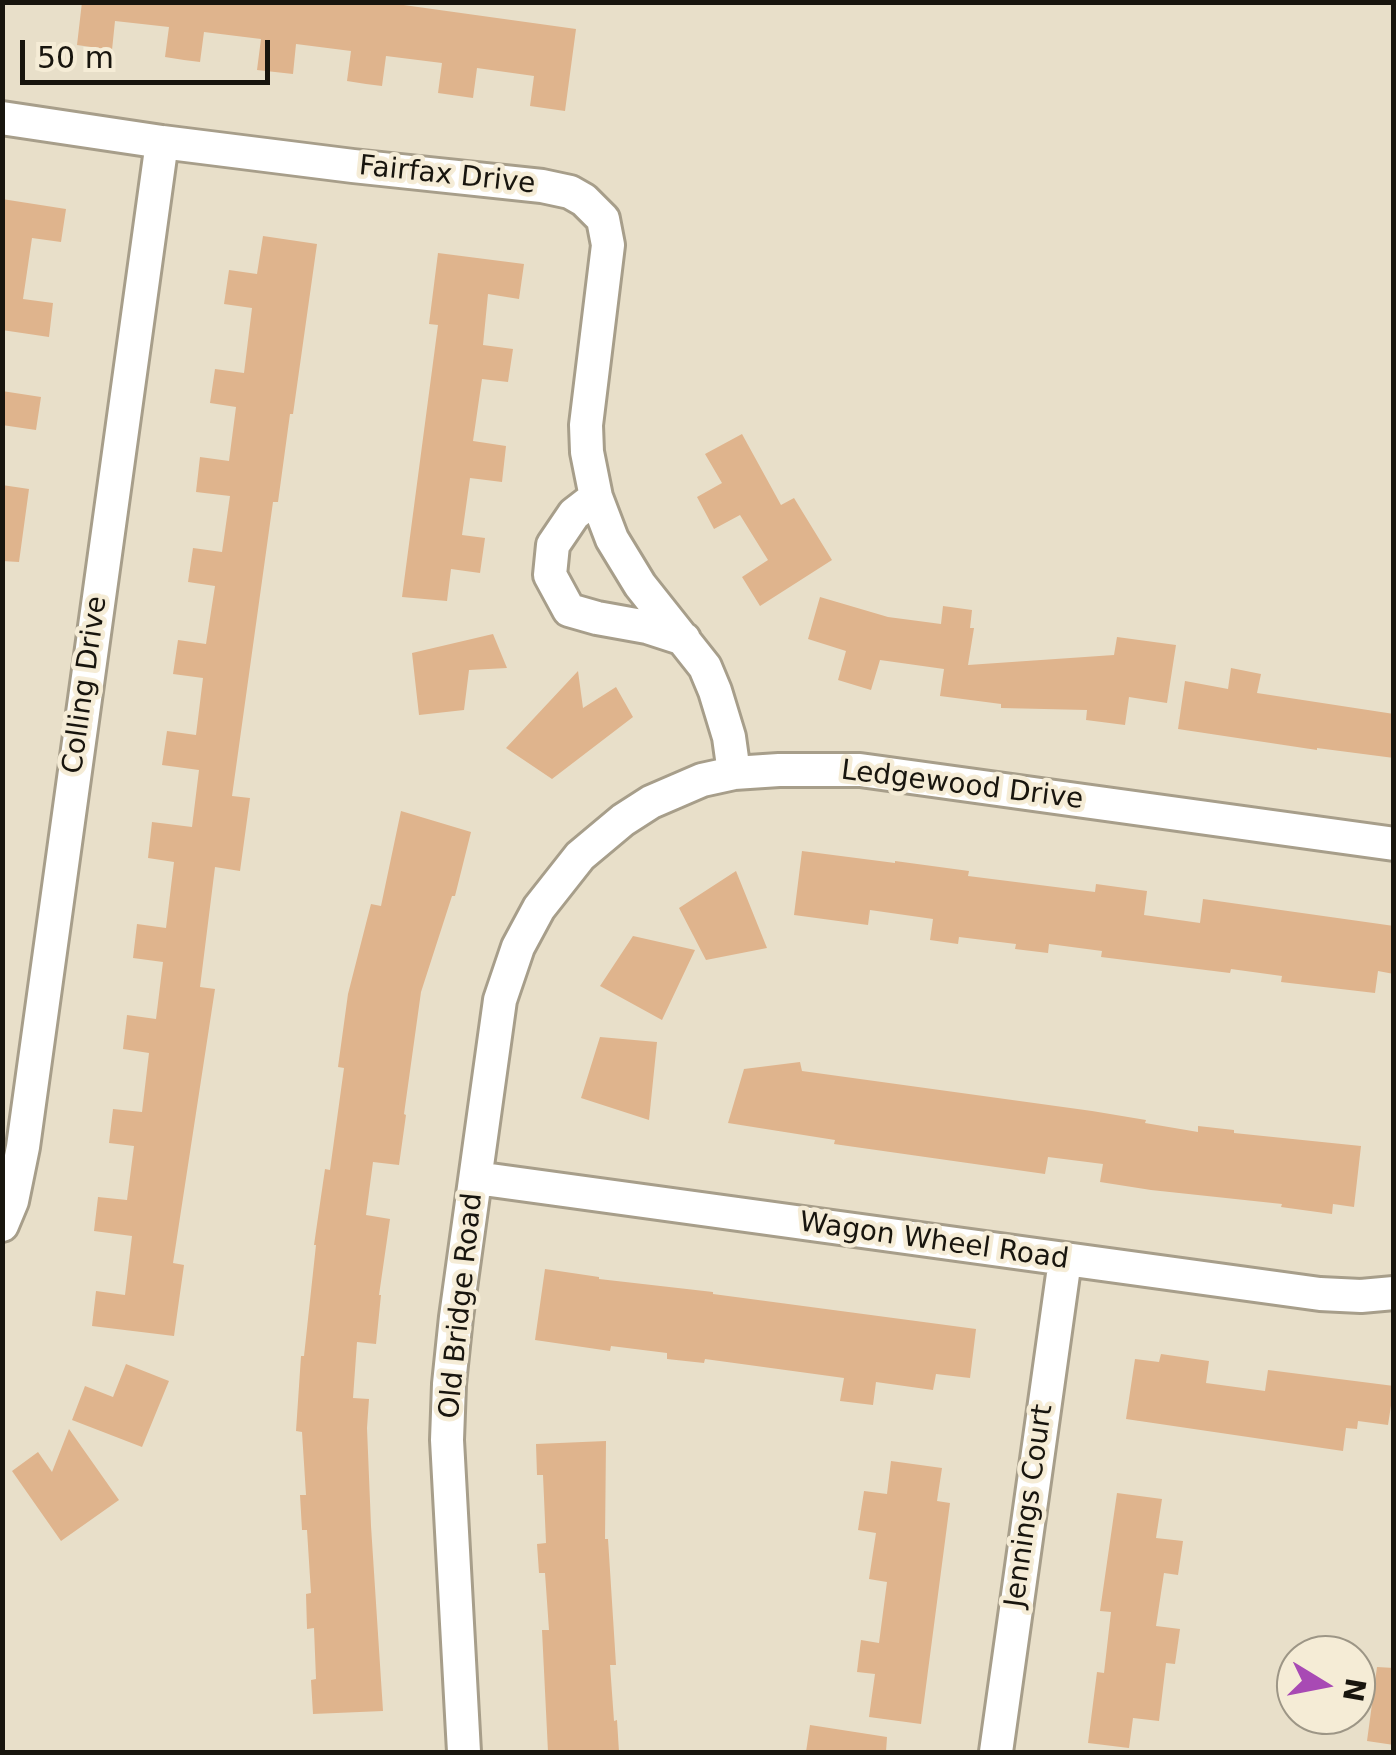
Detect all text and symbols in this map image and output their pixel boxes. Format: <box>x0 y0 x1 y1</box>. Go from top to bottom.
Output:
scale bar <box>25 20 275 82</box>
text: 50 m <box>37 40 114 75</box>
street label: Fairfax Drive <box>357 150 537 202</box>
street label: Colling Drive <box>57 594 115 776</box>
street label: Ledgewood Drive <box>839 754 1085 818</box>
street label: Old Bridge Road <box>433 1191 491 1421</box>
street label: Wagon Wheel Road <box>797 1206 1071 1278</box>
street label: Jennings Court <box>999 1402 1061 1610</box>
north arrow <box>1276 1635 1376 1735</box>
text: N <box>1336 1676 1372 1704</box>

